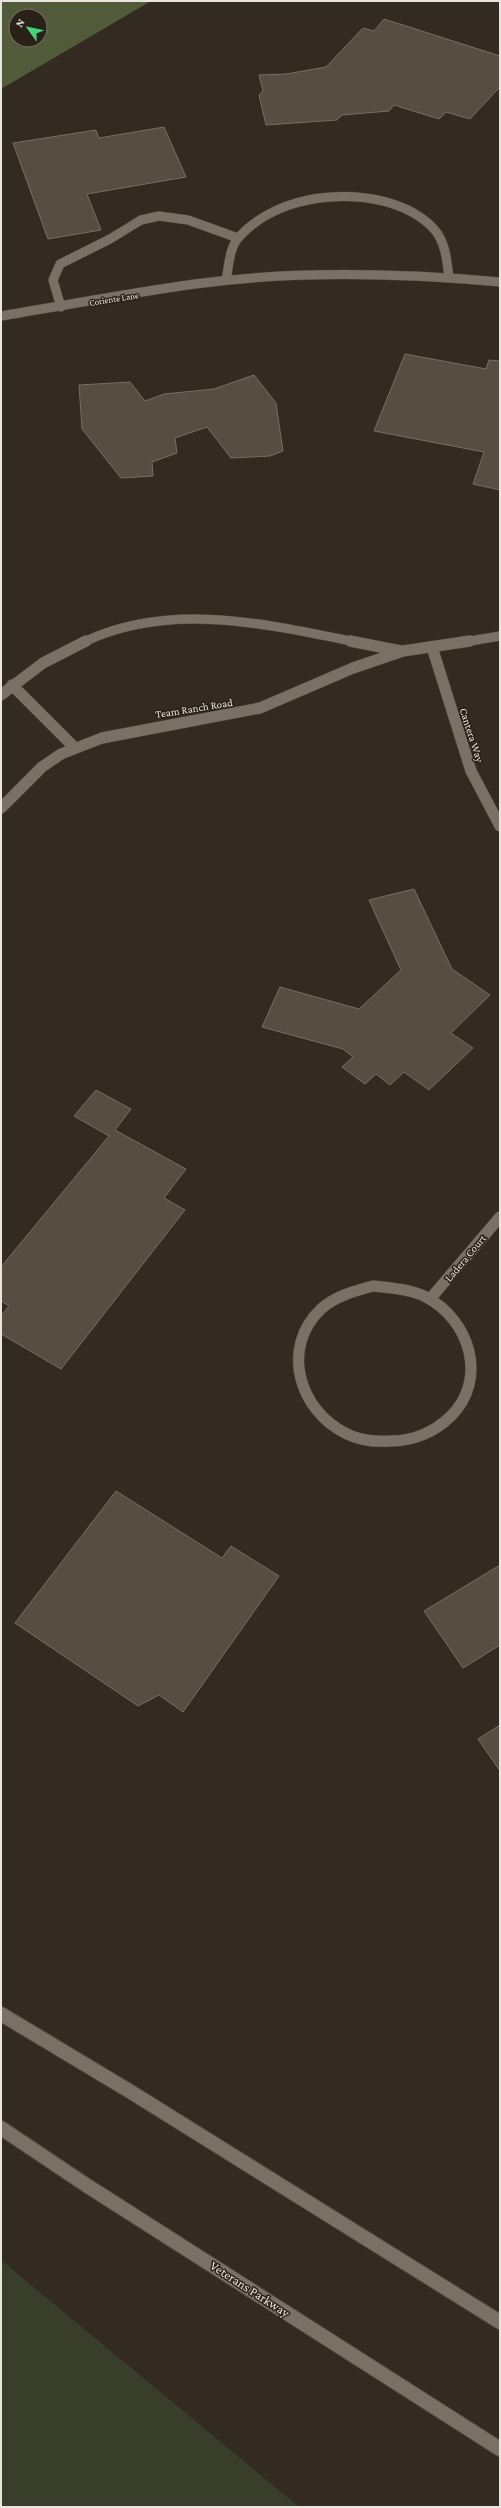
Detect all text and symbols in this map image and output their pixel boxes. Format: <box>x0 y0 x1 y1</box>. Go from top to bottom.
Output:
north arrow <box>8 8 48 48</box>
text: N <box>13 16 27 29</box>
street label: Coriente Lane <box>88 290 140 308</box>
street label: Team Ranch Road <box>154 696 234 720</box>
street label: Cantera Way <box>457 706 487 765</box>
street label: Ladera Court <box>442 1232 488 1284</box>
street label: Veterans Parkway <box>207 2258 293 2321</box>

